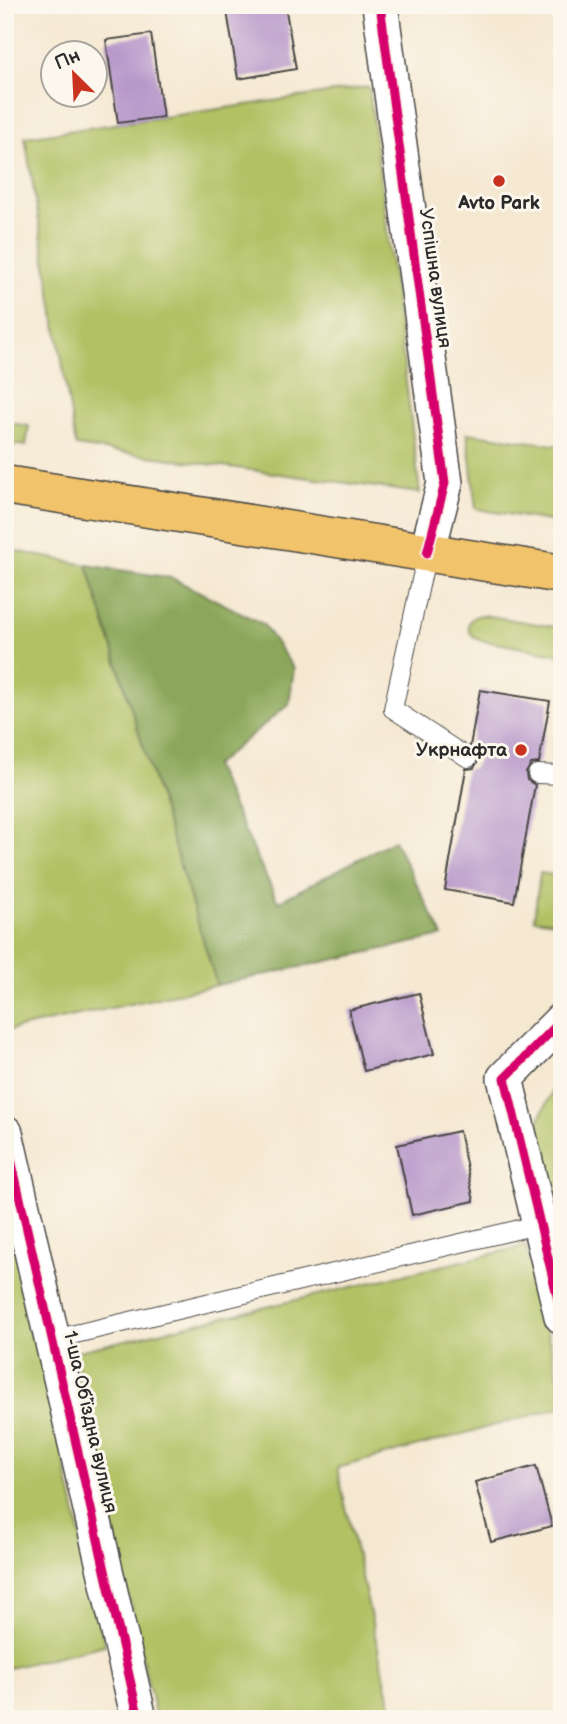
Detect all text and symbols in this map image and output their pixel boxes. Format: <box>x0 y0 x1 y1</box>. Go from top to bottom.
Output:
north arrow <box>38 38 108 108</box>
text: Пн <box>51 44 84 75</box>
marker: Avto Park <box>491 173 507 189</box>
place label: Avto Park <box>457 192 540 215</box>
street label: Успішна вулиця <box>414 207 456 349</box>
place label: Укрнафта <box>416 739 508 762</box>
marker: Укрнафта <box>513 742 529 758</box>
street label: 1-ша Обʼїздна вулиця <box>58 1329 122 1515</box>

